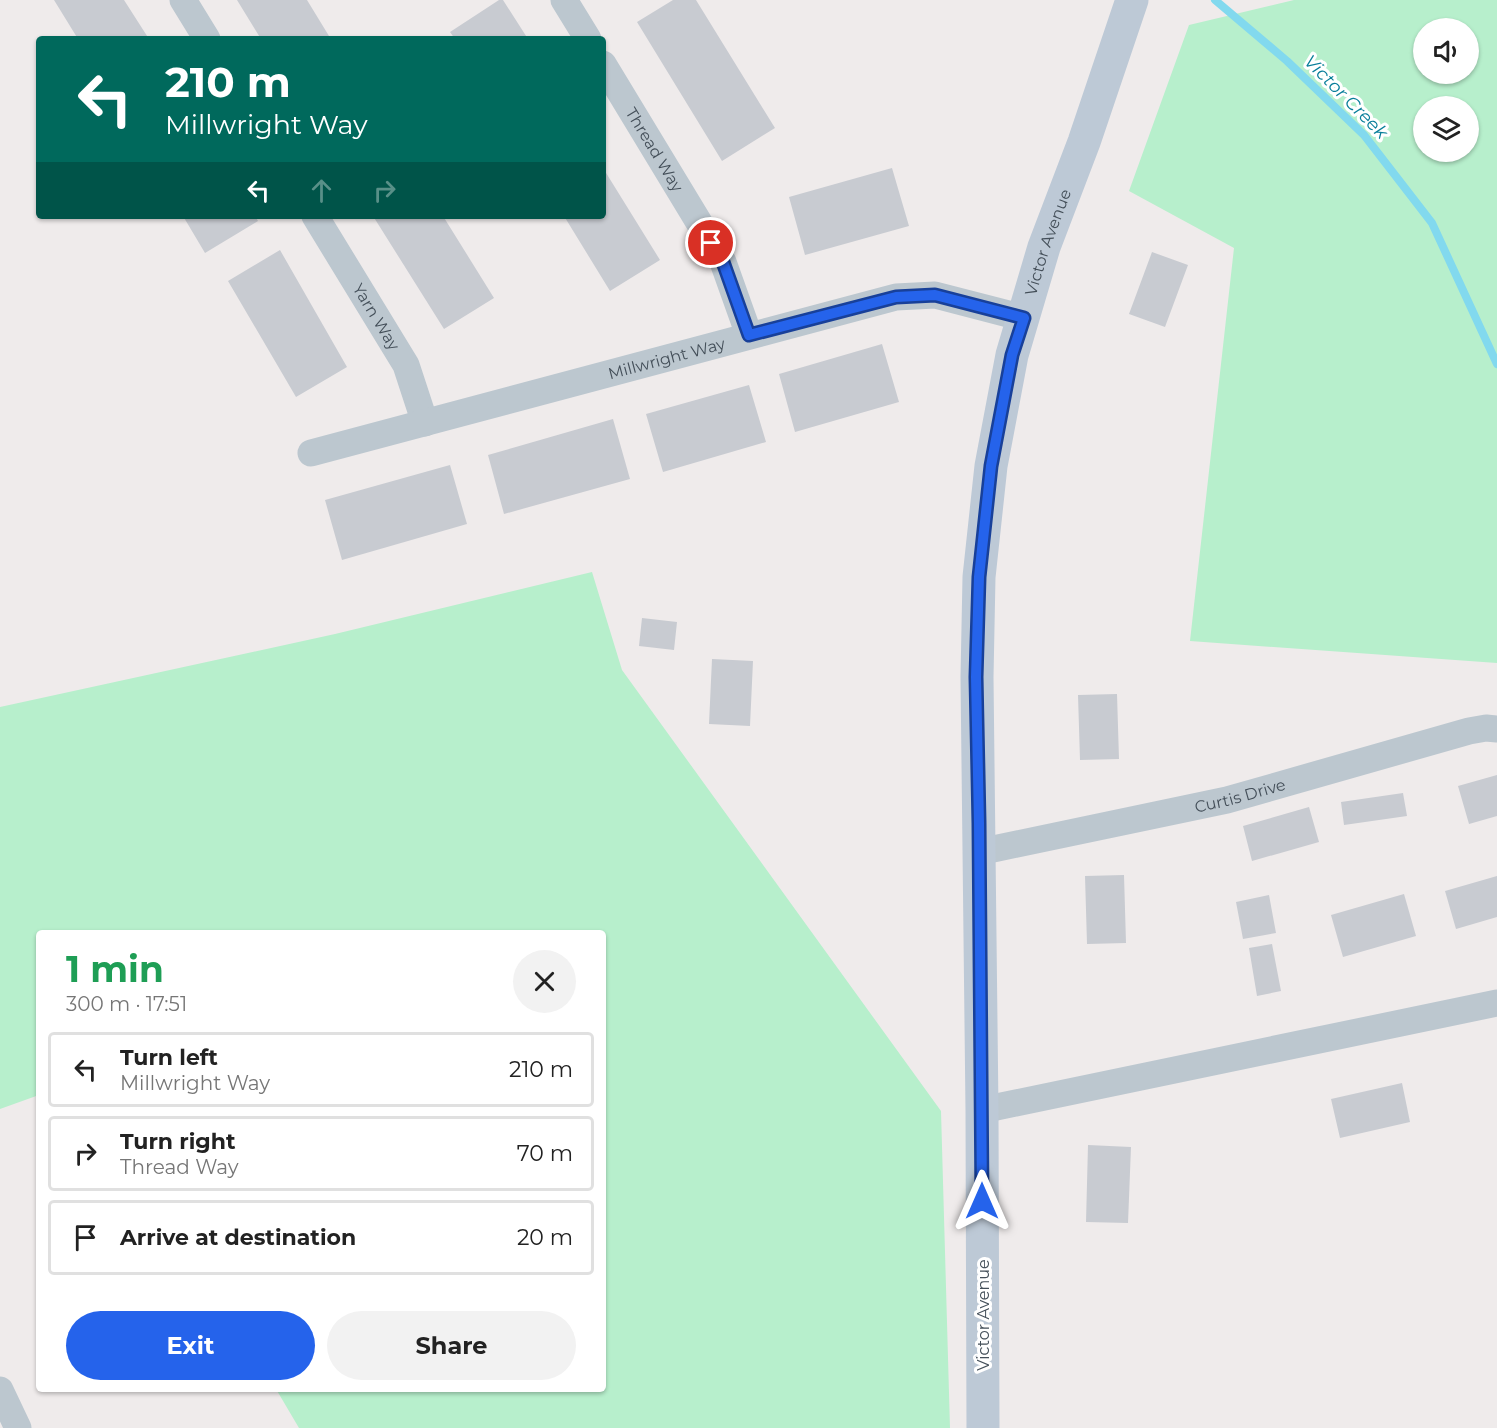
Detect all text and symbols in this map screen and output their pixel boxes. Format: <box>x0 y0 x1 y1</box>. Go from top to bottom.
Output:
map controls <box>1413 18 1479 162</box>
button: sound <box>1413 18 1479 84</box>
water label: Victor Creek <box>1299 50 1394 145</box>
text: 210 m <box>165 56 291 108</box>
icon: left <box>66 60 144 138</box>
button: layers <box>1413 96 1479 162</box>
street label: Thread Way <box>622 104 687 196</box>
text: Millwright Way <box>165 108 368 141</box>
icon: left <box>242 174 275 207</box>
icon: ahead <box>305 174 338 207</box>
icon: right <box>368 174 401 207</box>
street label: Victor Avenue <box>1021 186 1075 298</box>
pin <box>685 217 736 268</box>
icon: arrive <box>694 226 727 259</box>
street label: Yarn Way <box>349 280 404 354</box>
street label: Millwright Way <box>606 334 727 383</box>
street label: Curtis Drive <box>1193 775 1288 817</box>
text: 1 min <box>66 947 164 991</box>
button: close <box>513 950 576 1013</box>
text: 300 m · 17:51 <box>66 992 187 1016</box>
text: Turn left <box>120 1044 218 1071</box>
icon: left <box>69 1053 102 1086</box>
text: 210 m <box>509 1056 573 1083</box>
text: Millwright Way <box>120 1071 270 1095</box>
text: Turn right <box>120 1128 235 1155</box>
icon: right <box>69 1137 102 1170</box>
text: 70 m <box>517 1140 573 1167</box>
text: Thread Way <box>120 1155 239 1179</box>
position arrow <box>950 1169 1014 1233</box>
icon: arrive <box>69 1221 102 1254</box>
text: Arrive at destination <box>120 1224 356 1251</box>
text: 20 m <box>517 1224 573 1251</box>
street label: Victor Avenue <box>974 1259 993 1371</box>
button: Exit <box>66 1311 315 1380</box>
button: Share <box>327 1311 576 1380</box>

